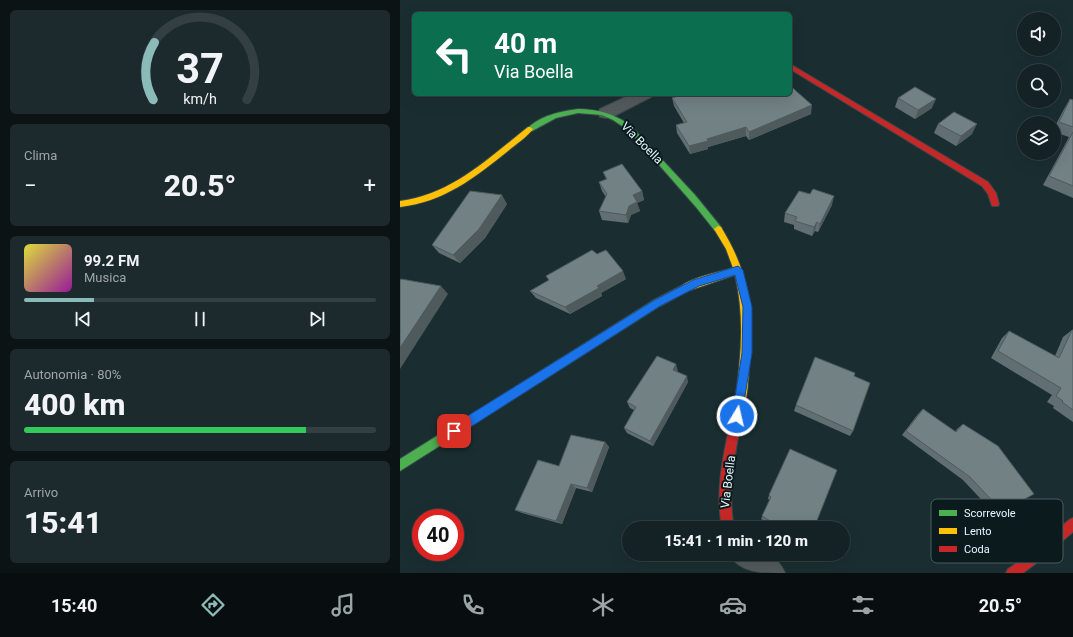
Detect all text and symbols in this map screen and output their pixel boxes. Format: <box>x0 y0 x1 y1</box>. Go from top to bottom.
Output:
map controls <box>1017 12 1061 160</box>
button: sound <box>1017 12 1061 56</box>
text: 40 m <box>494 27 557 60</box>
icon: left <box>428 28 480 80</box>
text: 37 <box>176 44 224 93</box>
text: Via Boella <box>494 61 574 82</box>
button: search <box>1017 64 1061 108</box>
text: km/h <box>183 91 217 107</box>
button: layers <box>1017 116 1061 160</box>
street label: Via Boella <box>618 119 666 167</box>
text: Clima <box>24 148 57 163</box>
text: 20.5° <box>164 168 236 203</box>
text: − <box>24 173 37 198</box>
text: + <box>364 173 376 198</box>
text: 99.2 FM <box>84 252 139 270</box>
text: Musica <box>84 270 126 285</box>
icon: previous <box>72 308 94 330</box>
icon: pause <box>189 308 211 330</box>
icon: next <box>306 308 328 330</box>
text: Autonomia · 80% <box>24 367 121 382</box>
text: 400 km <box>24 387 126 422</box>
position arrow <box>716 395 758 437</box>
pin <box>437 414 471 448</box>
icon: arrive <box>443 420 465 442</box>
street label: Via Boella <box>718 455 738 509</box>
text: Arrivo <box>24 485 58 500</box>
legend <box>931 499 1063 563</box>
text: 15:41 <box>24 505 102 540</box>
text: Scorrevole <box>964 507 1016 520</box>
speed limit sign: 40 <box>412 509 464 561</box>
text: Lento <box>964 525 992 538</box>
text: 15:41 · 1 min · 120 m <box>664 532 808 550</box>
text: Coda <box>964 543 990 556</box>
icon: directions <box>199 591 227 619</box>
icon: music <box>329 591 357 619</box>
icon: phone <box>459 591 487 619</box>
icon: climate <box>589 591 617 619</box>
icon: car <box>719 591 747 619</box>
icon: filters <box>849 591 877 619</box>
text: 15:40 <box>51 595 97 616</box>
text: 20.5° <box>979 595 1022 616</box>

